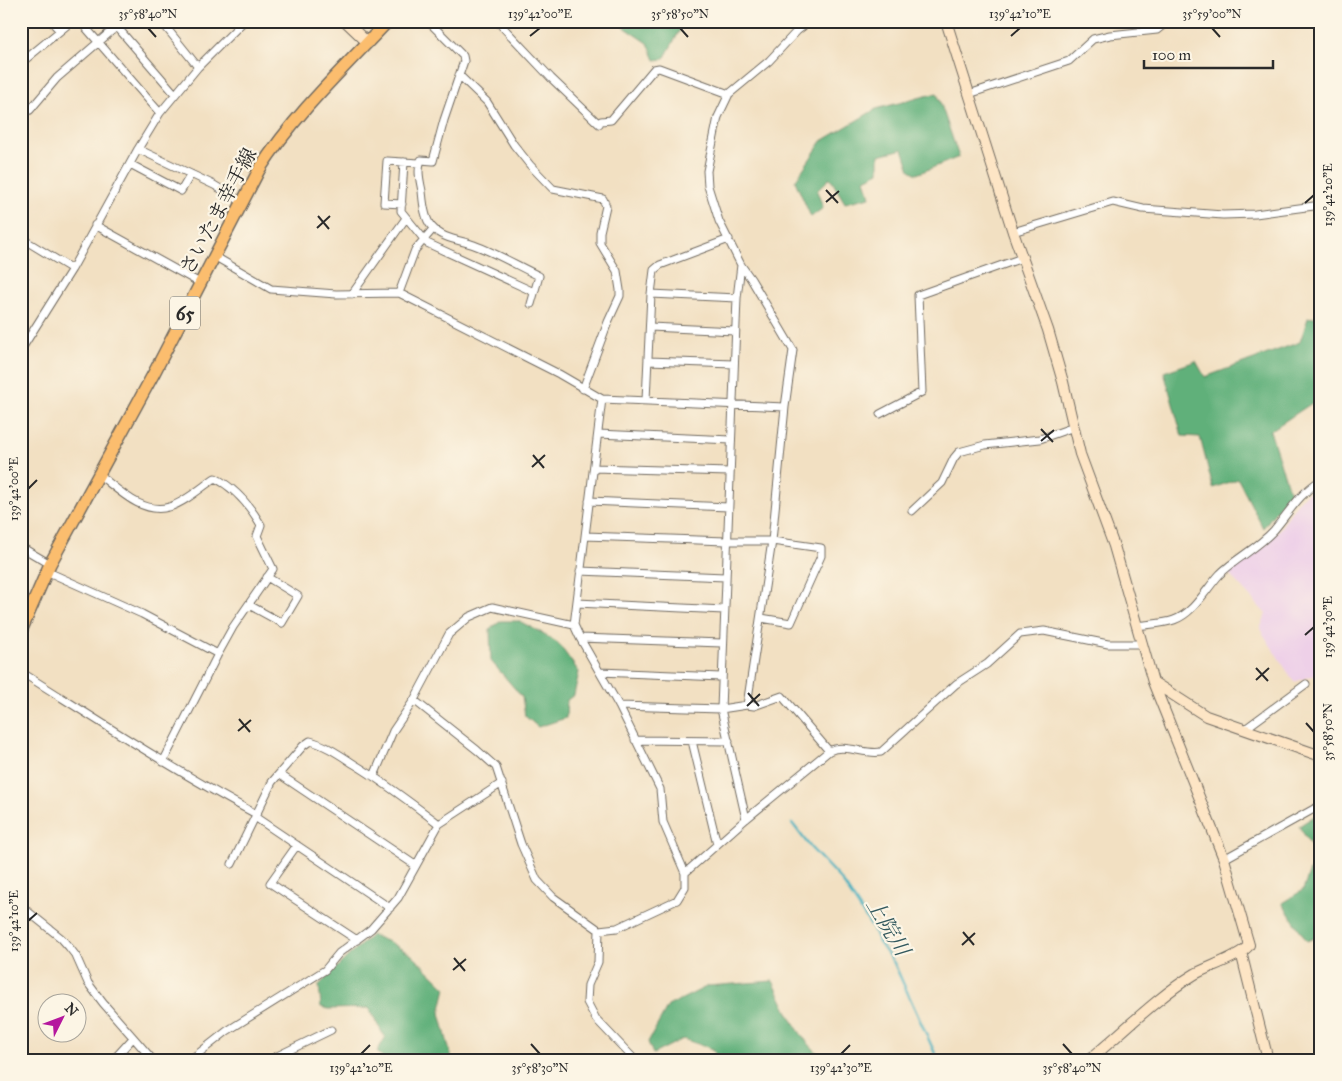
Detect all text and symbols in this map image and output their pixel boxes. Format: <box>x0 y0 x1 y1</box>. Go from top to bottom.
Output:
text: 35°58'40"N <box>118 7 178 21</box>
text: 139°42'00"E <box>508 7 572 21</box>
text: 35°58'50"N <box>651 7 709 21</box>
text: 139°42'10"E <box>989 7 1051 21</box>
text: 35°59'00"N <box>1182 7 1242 21</box>
scale bar <box>1144 38 1273 70</box>
text: 100 m <box>1152 46 1192 64</box>
street label: さいたま幸手線 <box>175 144 261 278</box>
text: 139°42'20"E <box>1321 163 1335 227</box>
road number: 65 <box>170 296 200 330</box>
text: 139°42'00"E <box>7 457 21 521</box>
text: 139°42'30"E <box>1321 596 1335 658</box>
text: 35°58'50"N <box>1321 703 1335 761</box>
text: 139°42'10"E <box>7 890 21 952</box>
water label: 上院川 <box>861 893 916 962</box>
north arrow <box>38 994 88 1044</box>
text: N <box>61 1000 82 1020</box>
text: 139°42'20"E <box>329 1061 393 1075</box>
text: 35°58'30"N <box>511 1061 569 1075</box>
text: 139°42'30"E <box>810 1061 872 1075</box>
text: 35°58'40"N <box>1042 1061 1102 1075</box>

